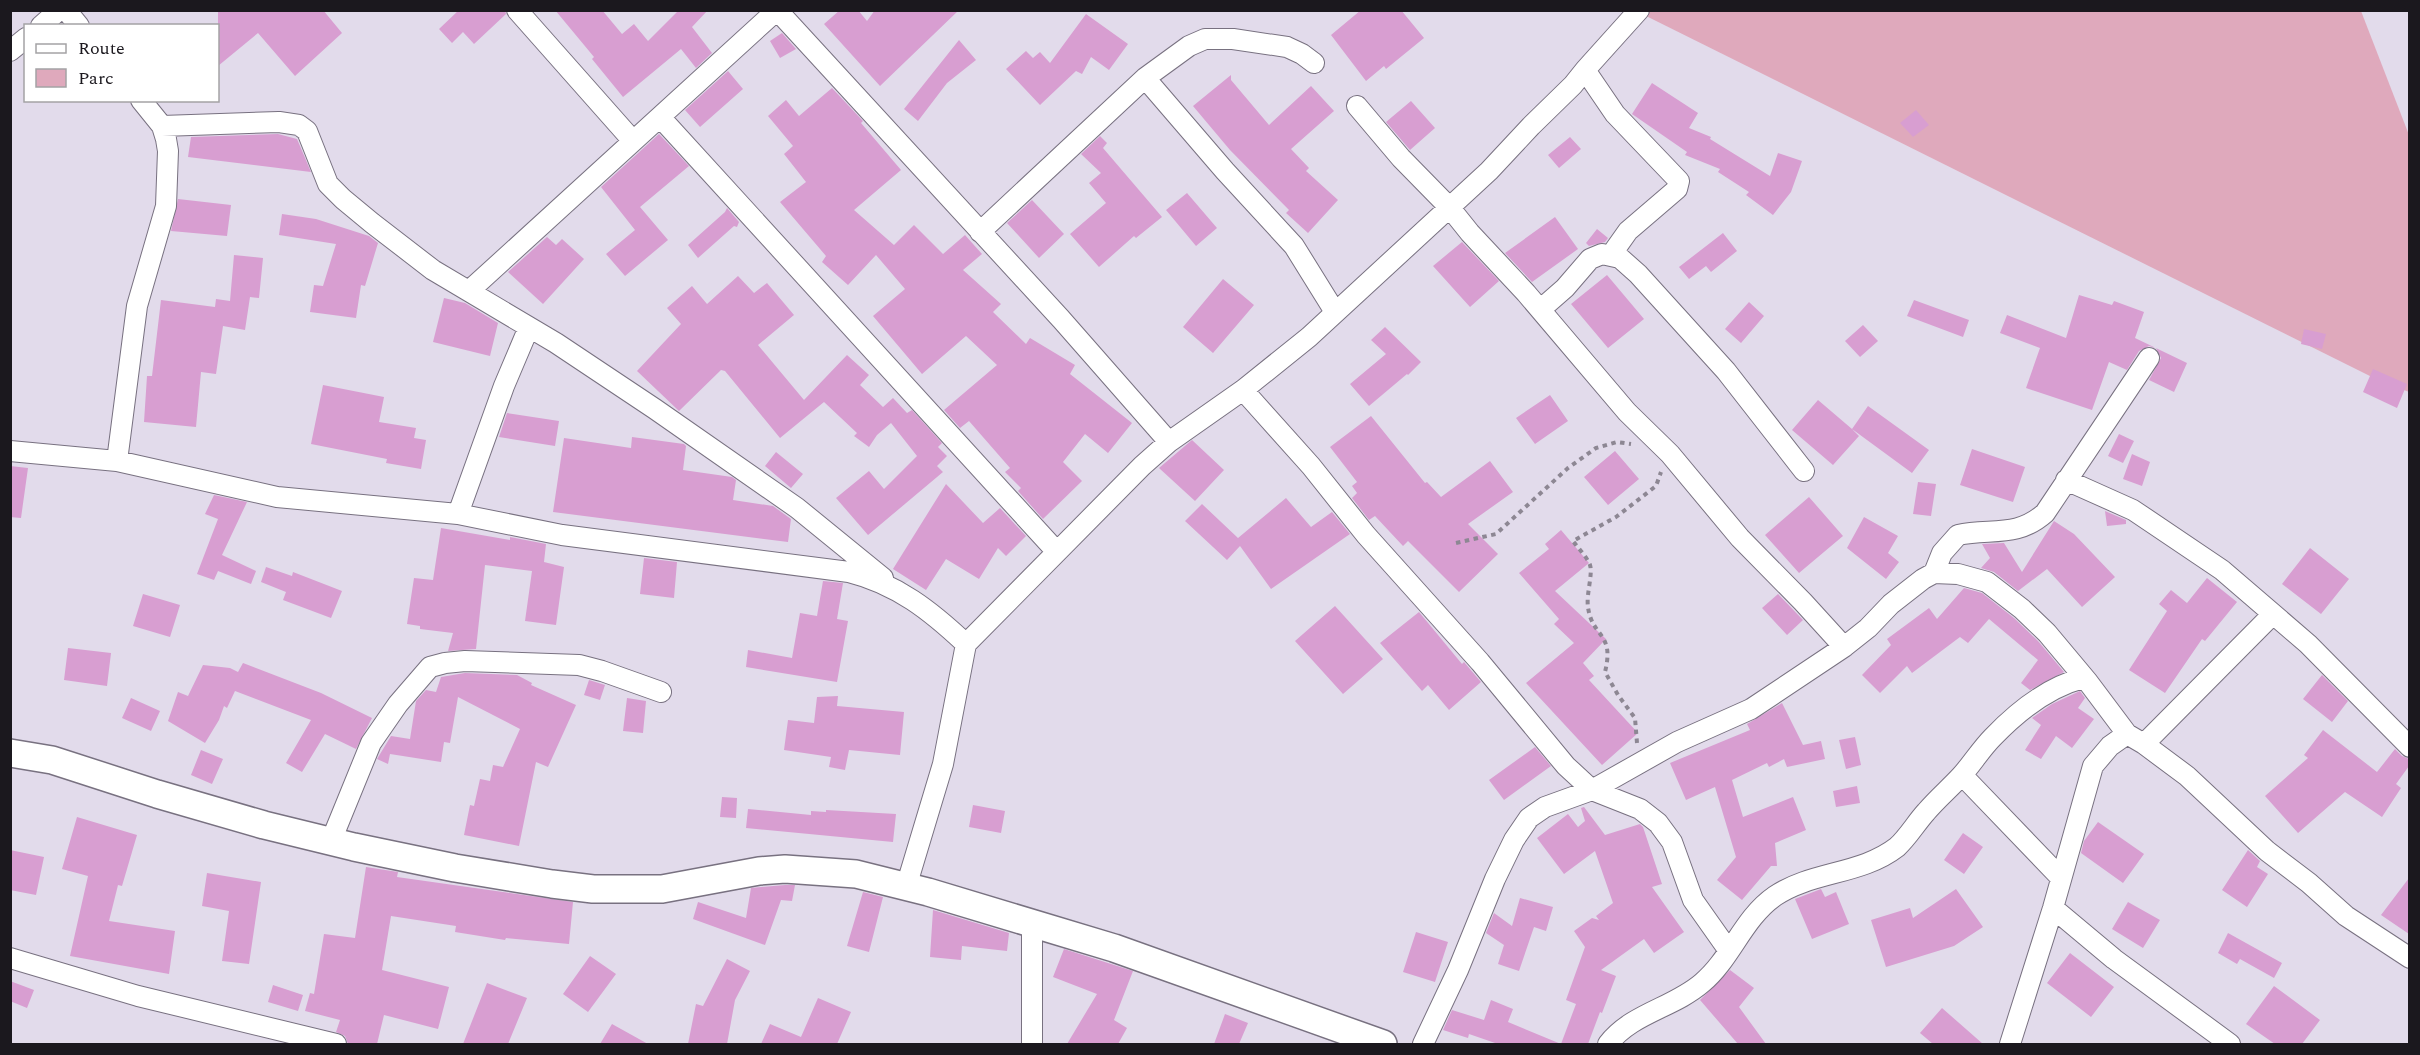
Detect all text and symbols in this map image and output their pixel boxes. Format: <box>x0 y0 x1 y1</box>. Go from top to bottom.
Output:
legend <box>24 24 219 102</box>
text: Route <box>78 35 125 62</box>
text: Parc <box>78 65 114 92</box>

